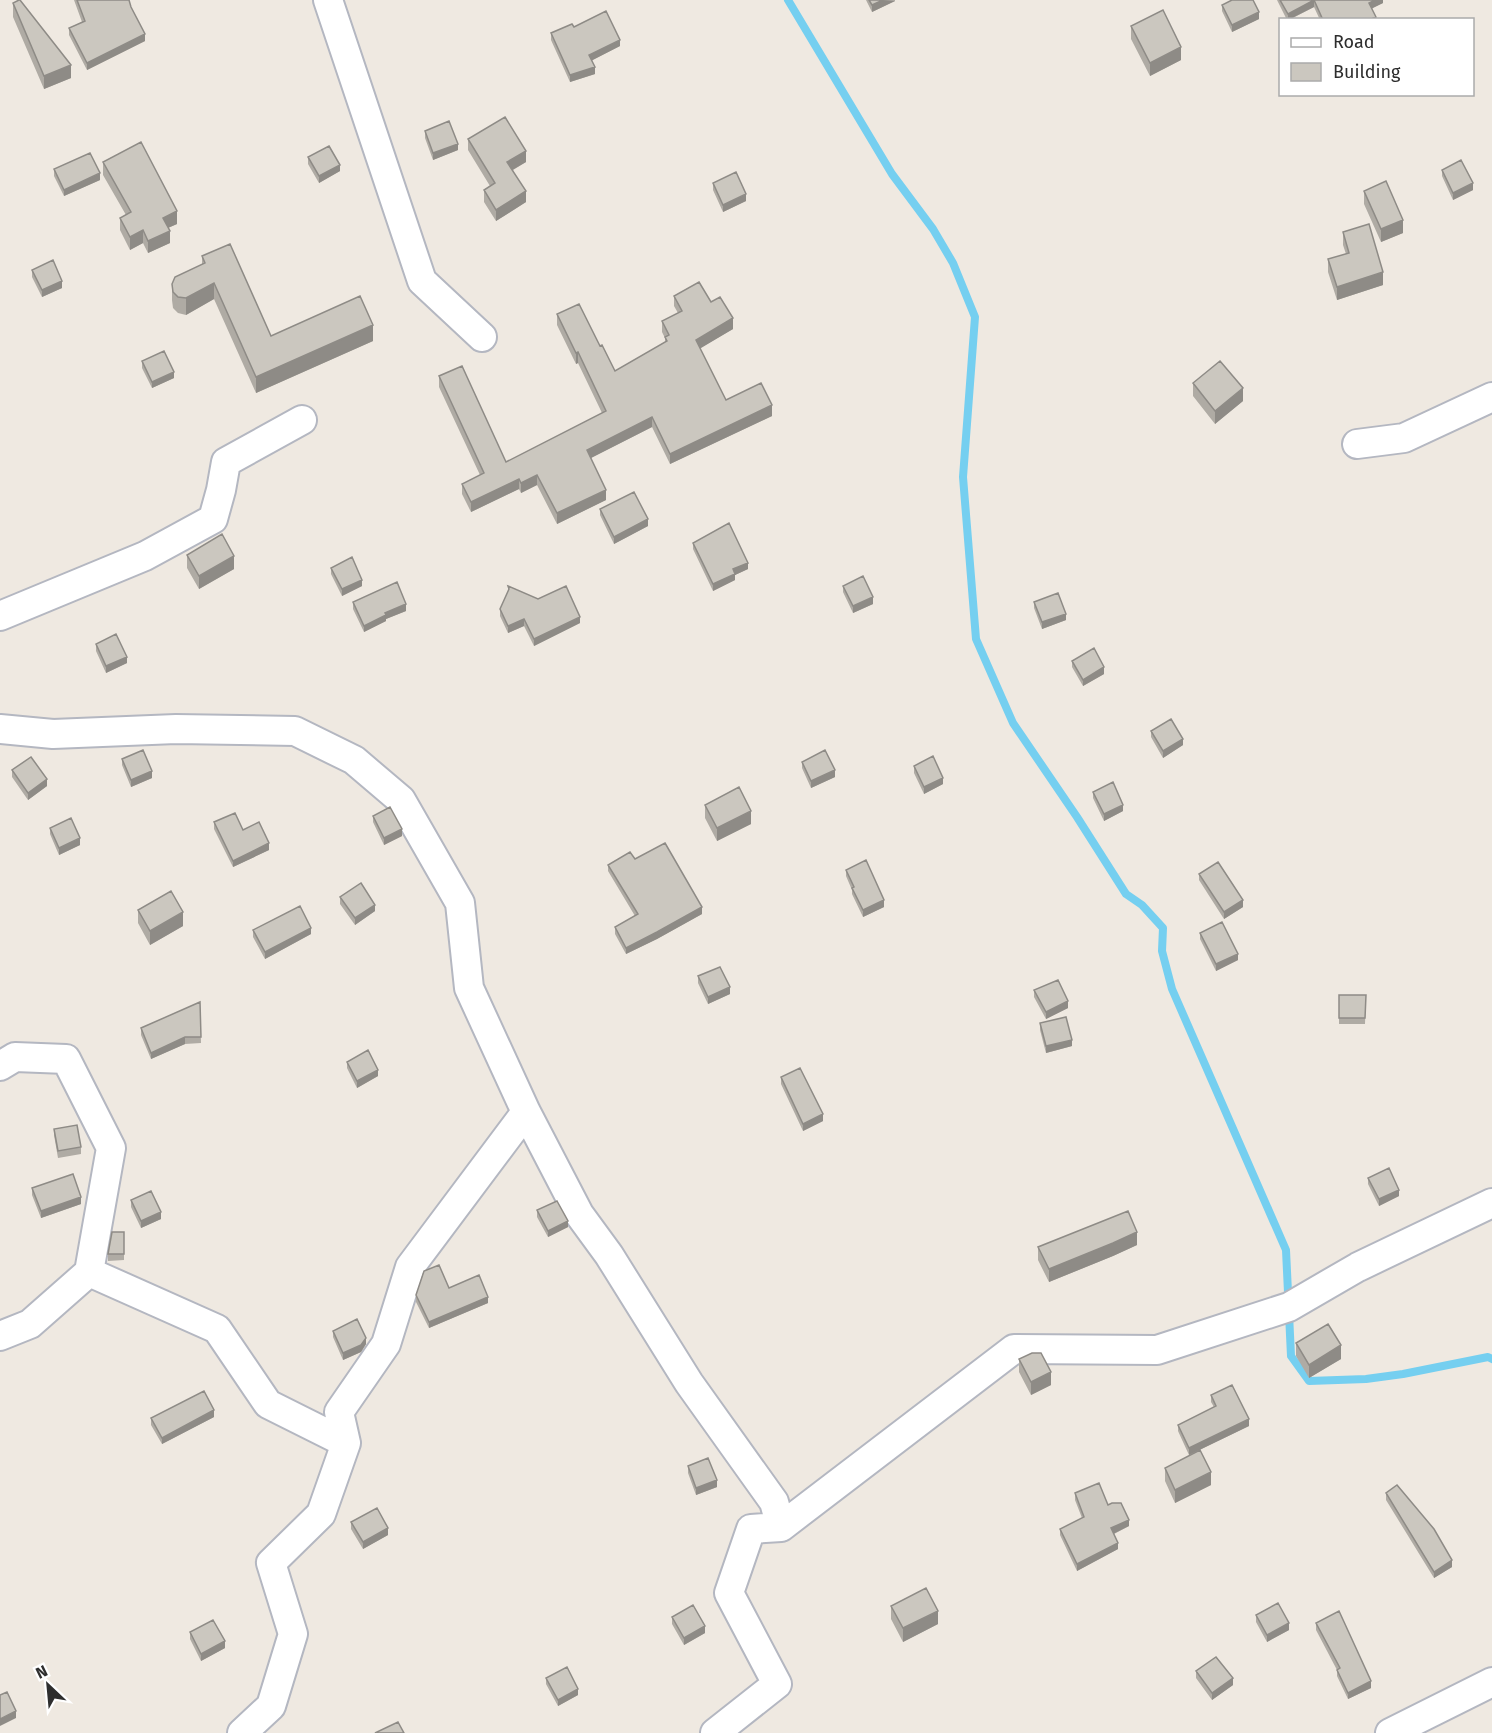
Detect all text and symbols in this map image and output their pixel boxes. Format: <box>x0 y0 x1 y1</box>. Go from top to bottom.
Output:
legend <box>1279 18 1474 96</box>
text: Road <box>1333 31 1375 53</box>
text: Building <box>1333 61 1401 83</box>
north arrow <box>18 1655 78 1715</box>
text: N <box>33 1661 51 1683</box>

